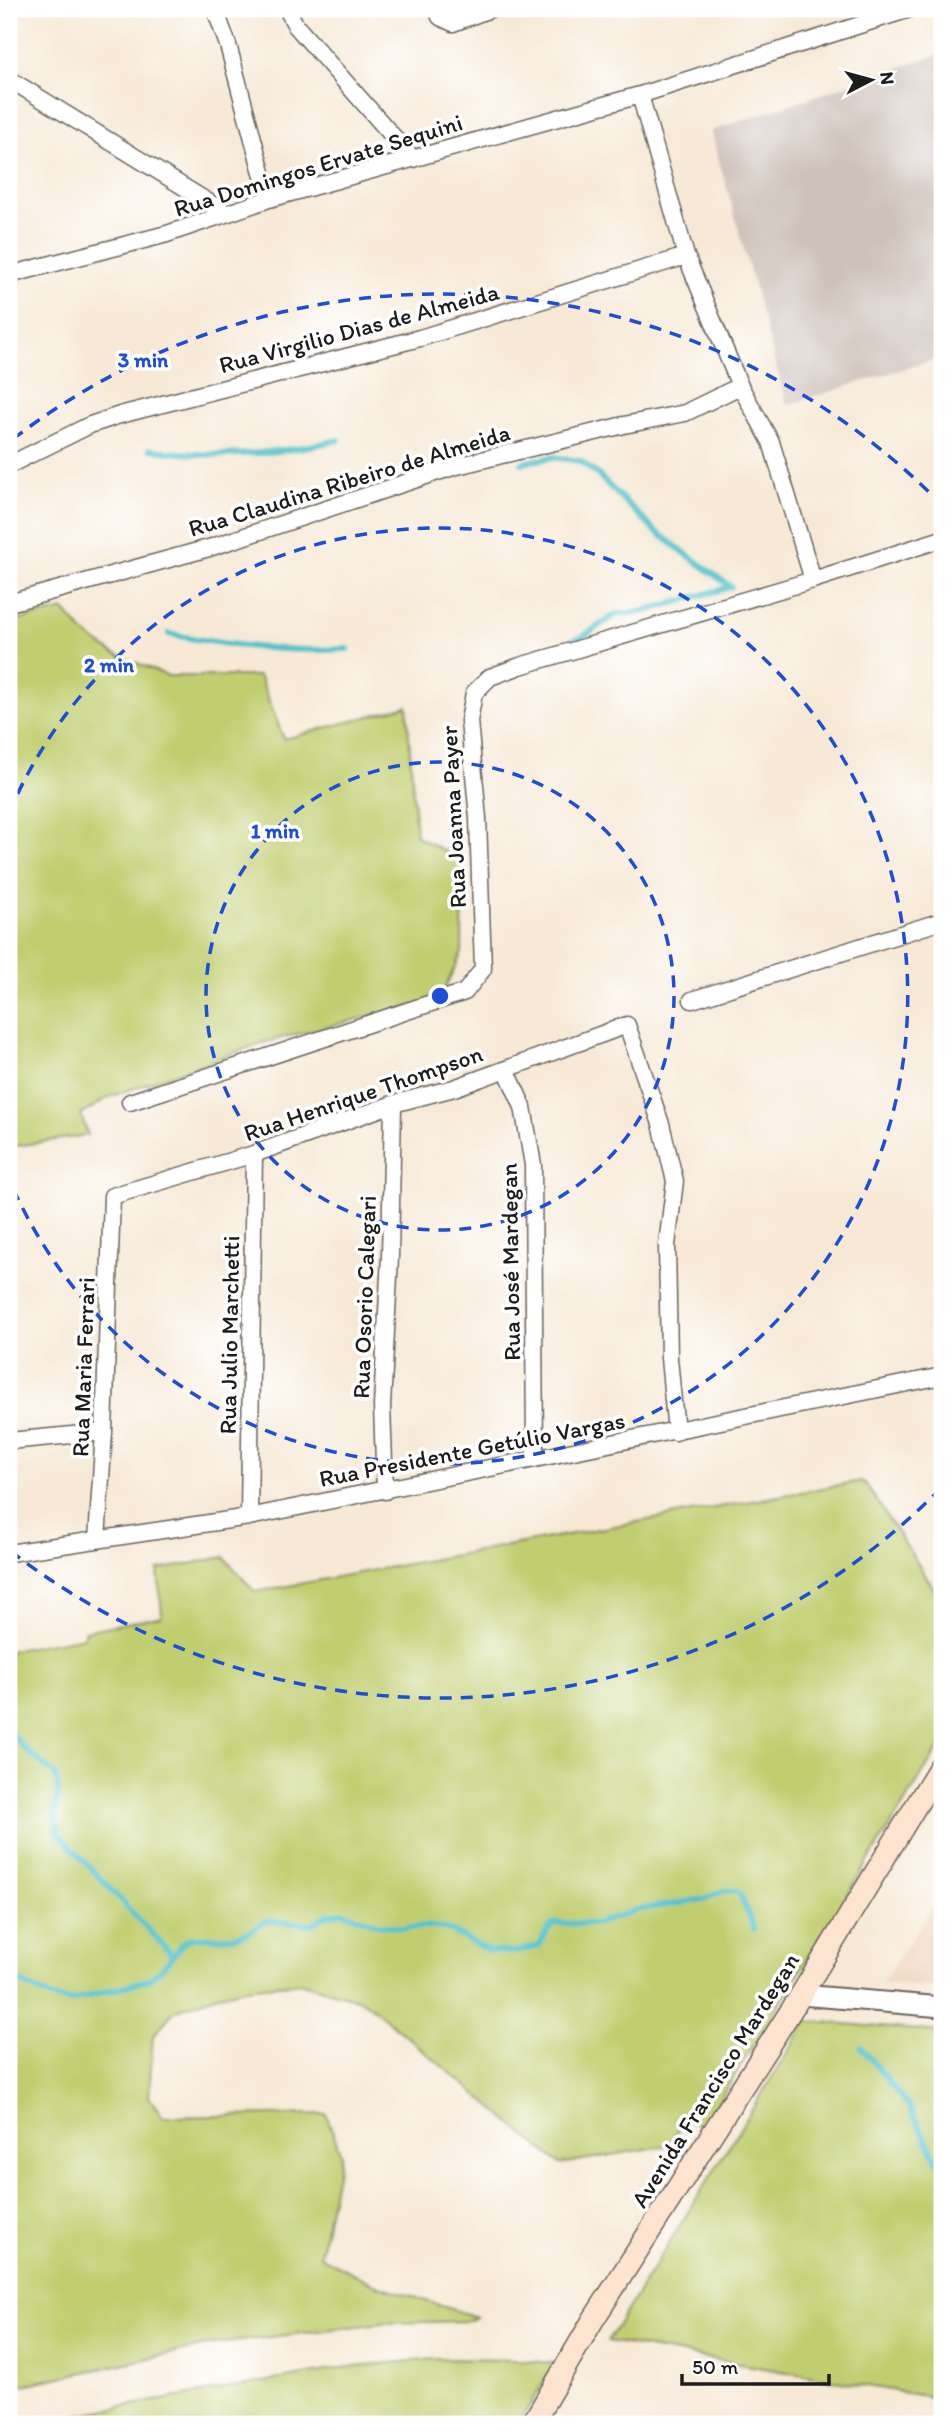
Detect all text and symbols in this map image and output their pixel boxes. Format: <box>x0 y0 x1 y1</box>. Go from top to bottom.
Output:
north arrow <box>836 46 906 116</box>
text: N <box>875 71 900 86</box>
street label: Rua Domingos Ervate Sequini <box>170 107 466 223</box>
street label: Rua Virgilio Dias de Almeida <box>216 277 503 379</box>
text: 3 min <box>118 347 169 372</box>
street label: Rua Claudina Ribeiro de Almeida <box>185 417 513 543</box>
text: 2 min <box>84 652 135 677</box>
street label: Rua Joanna Payer <box>434 725 472 909</box>
text: 1 min <box>251 818 300 843</box>
centre of rings <box>428 984 452 1008</box>
street label: Rua Henrique Thompson <box>240 1038 486 1148</box>
street label: Rua José Mardegan <box>494 1163 526 1361</box>
street label: Rua Osorio Calegari <box>346 1195 382 1399</box>
street label: Rua Julio Marchetti <box>213 1235 245 1435</box>
street label: Rua Maria Ferrari <box>65 1276 101 1458</box>
street label: Rua Presidente Getúlio Vargas <box>317 1405 627 1493</box>
street label: Avenida Francisco Mardegan <box>625 1947 806 2213</box>
scale bar <box>682 2342 828 2386</box>
text: 50 m <box>692 2354 739 2379</box>

